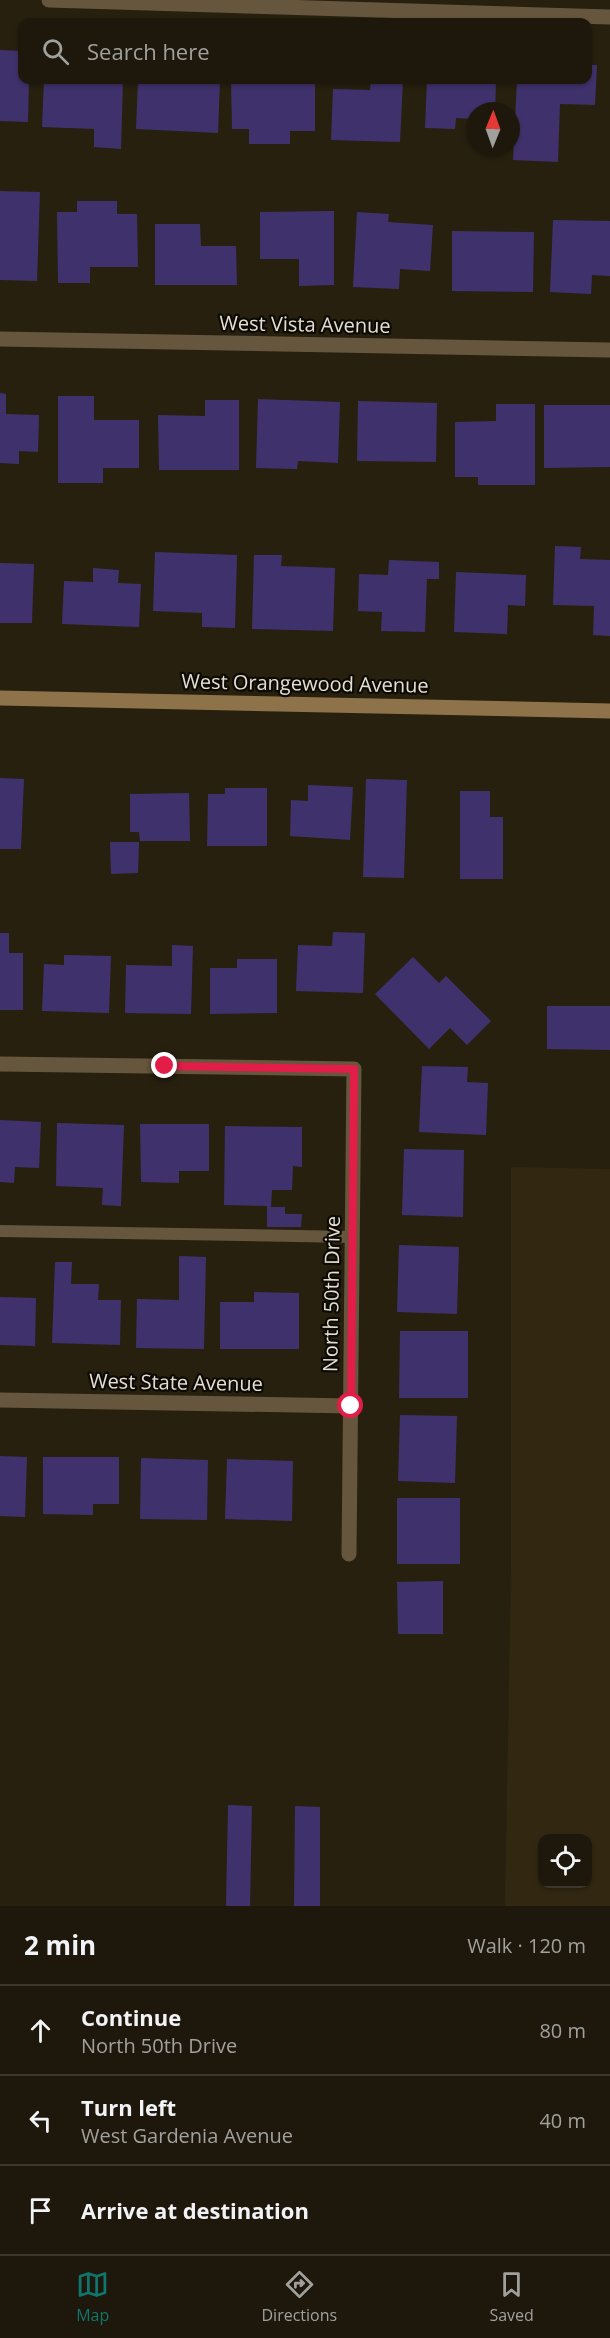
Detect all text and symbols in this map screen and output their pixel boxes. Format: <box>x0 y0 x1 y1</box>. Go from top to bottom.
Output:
search box <box>18 18 592 84</box>
icon: search <box>39 35 72 68</box>
text: Search here <box>87 36 210 66</box>
north arrow <box>466 102 520 156</box>
street label: West Vista Avenue <box>219 309 391 339</box>
street label: West Orangewood Avenue <box>181 667 429 699</box>
route end <box>151 1052 177 1078</box>
street label: North 50th Drive <box>316 1216 346 1372</box>
street label: West State Avenue <box>89 1367 263 1397</box>
route start <box>337 1392 363 1418</box>
map controls <box>538 1834 592 1888</box>
button: locate <box>538 1834 592 1888</box>
text: 2 min <box>24 1927 96 1963</box>
text: Walk · 120 m <box>467 1932 586 1959</box>
text: Continue <box>81 2002 181 2032</box>
icon: ahead <box>24 2014 57 2047</box>
text: 80 m <box>539 2017 586 2044</box>
text: North 50th Drive <box>81 2032 237 2059</box>
text: Turn left <box>81 2092 176 2122</box>
icon: left <box>24 2104 57 2137</box>
text: 40 m <box>539 2107 586 2134</box>
text: West Gardenia Avenue <box>81 2122 293 2149</box>
icon: arrive <box>24 2194 57 2227</box>
text: Arrive at destination <box>81 2195 309 2225</box>
tab: Map <box>76 2268 109 2326</box>
tab: Directions <box>262 2268 337 2326</box>
tab: Saved <box>489 2268 534 2326</box>

